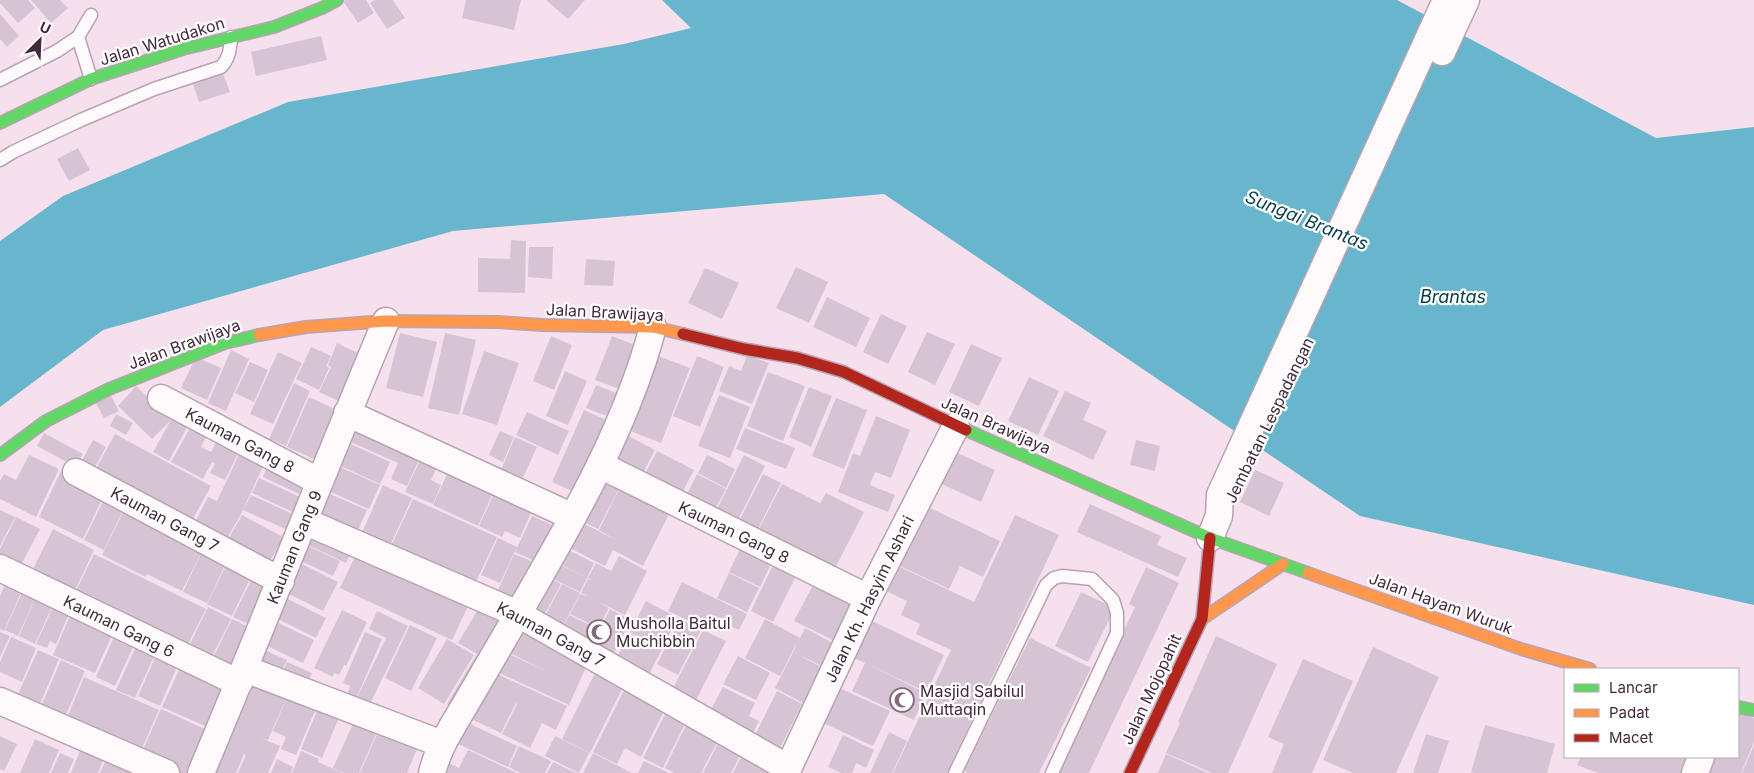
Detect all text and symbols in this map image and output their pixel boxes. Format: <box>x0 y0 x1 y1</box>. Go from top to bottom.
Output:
street label: Jalan Watudakon <box>97 12 227 70</box>
north arrow <box>15 15 65 65</box>
text: U <box>37 18 54 38</box>
water label: Sungai Brantas <box>1243 186 1371 254</box>
water label: Brantas <box>1420 286 1486 307</box>
street label: Jalan Brawijaya <box>546 299 664 325</box>
street label: Jalan Brawijaya <box>125 314 243 374</box>
street label: Jembatan Lespadangan <box>1220 334 1318 506</box>
street label: Jalan Brawijaya <box>938 392 1054 458</box>
street label: Kauman Gang 8 <box>182 403 298 477</box>
street label: Kauman Gang 7 <box>107 482 223 556</box>
street label: Kauman Gang 9 <box>262 487 326 607</box>
street label: Kauman Gang 8 <box>675 497 793 567</box>
street label: Jalan Kh. Hasyim Ashari <box>820 512 918 686</box>
street label: Jalan Hayam Wuruk <box>1366 568 1516 638</box>
street label: Kauman Gang 6 <box>60 591 178 661</box>
street label: Kauman Gang 7 <box>493 597 609 671</box>
place label: Musholla Baitul Muchibbin <box>616 613 731 651</box>
mosque icon: Musholla Baitul Muchibbin <box>586 619 612 645</box>
street label: Jalan Mojopahit <box>1117 630 1185 748</box>
legend <box>1564 668 1739 758</box>
text: Lancar <box>1609 678 1658 697</box>
place label: Masjid Sabilul Muttaqin <box>920 681 1024 719</box>
mosque icon: Masjid Sabilul Muttaqin <box>889 687 915 713</box>
text: Padat <box>1609 703 1650 722</box>
text: Macet <box>1609 728 1653 747</box>

